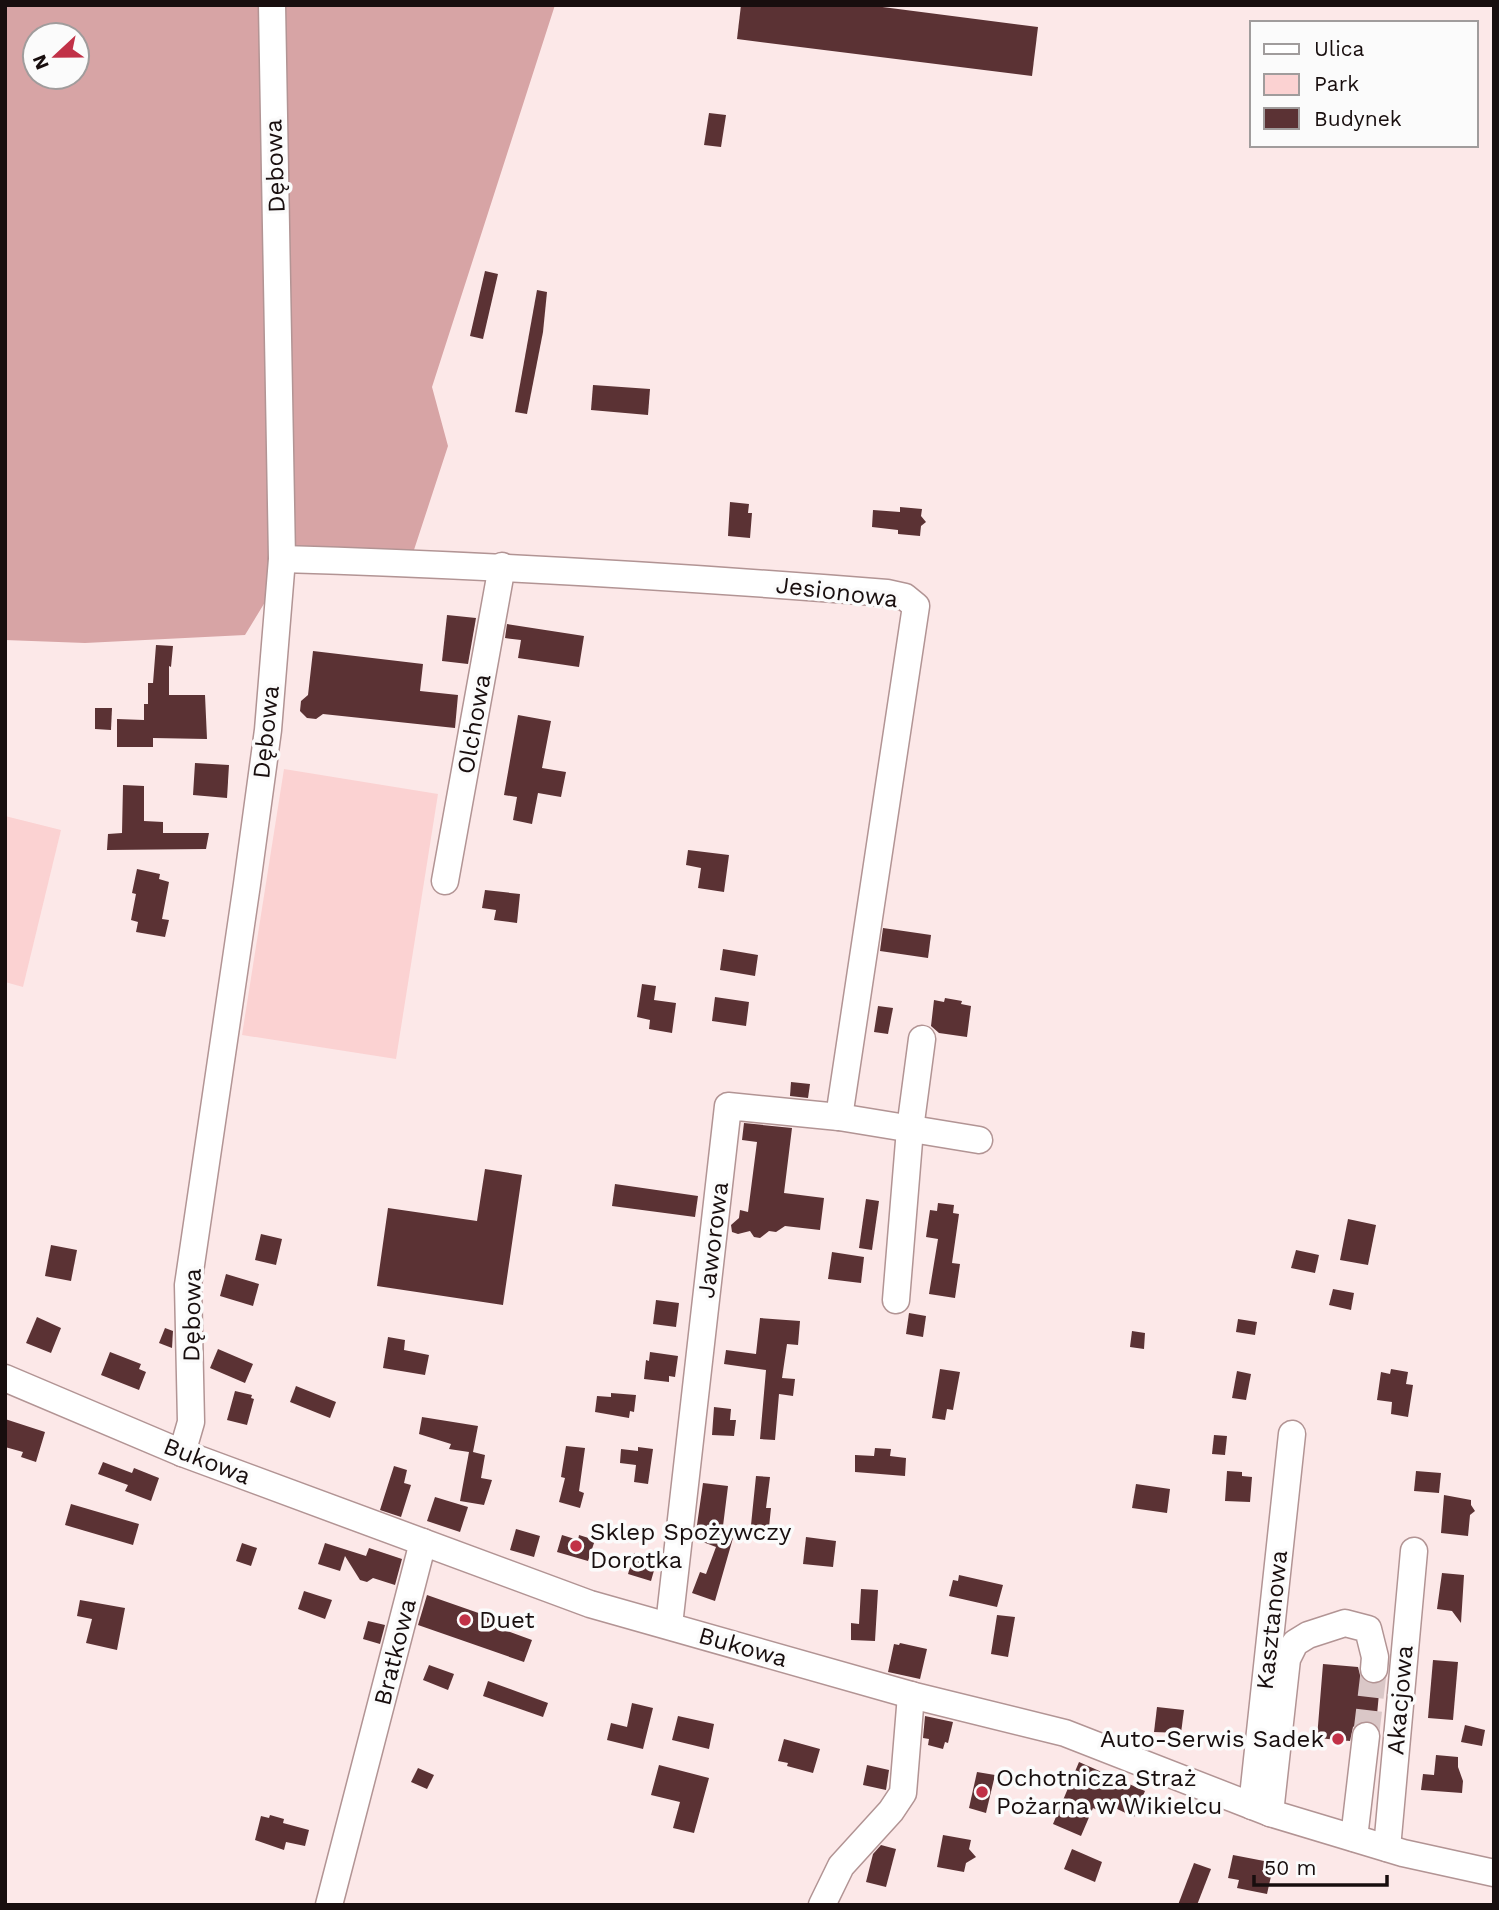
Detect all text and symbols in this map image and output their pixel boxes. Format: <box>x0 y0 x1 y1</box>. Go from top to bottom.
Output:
north arrow <box>21 21 91 91</box>
legend <box>1250 21 1478 147</box>
text: Ulica <box>1314 36 1365 61</box>
text: N <box>27 51 54 73</box>
text: Park <box>1314 71 1359 96</box>
text: Budynek <box>1314 106 1402 131</box>
street label: Dębowa <box>259 119 291 213</box>
street label: Jesionowa <box>774 571 900 613</box>
street label: Olchowa <box>451 672 497 776</box>
street label: Dębowa <box>247 684 285 780</box>
street label: Jaworowa <box>692 1180 734 1300</box>
street label: Dębowa <box>177 1268 207 1362</box>
street label: Bukowa <box>159 1432 255 1490</box>
place label: Sklep Spożywczy Dorotka <box>590 1518 792 1574</box>
marker: Sklep Spożywczy Dorotka <box>568 1538 584 1554</box>
street label: Kasztanowa <box>1251 1549 1293 1691</box>
street label: Bratkowa <box>368 1596 422 1708</box>
place label: Duet <box>479 1606 535 1634</box>
marker: Duet <box>457 1612 473 1628</box>
street label: Bukowa <box>695 1621 791 1673</box>
street label: Akacjowa <box>1381 1644 1419 1756</box>
place label: Auto-Serwis Sadek <box>1100 1725 1324 1753</box>
marker: Auto-Serwis Sadek <box>1330 1731 1346 1747</box>
place label: Ochotnicza Straż Pożarna w Wikielcu <box>996 1764 1222 1820</box>
marker: Ochotnicza Straż Pożarna w Wikielcu <box>974 1784 990 1800</box>
scale bar <box>1254 1843 1387 1887</box>
text: 50 m <box>1264 1855 1316 1880</box>

